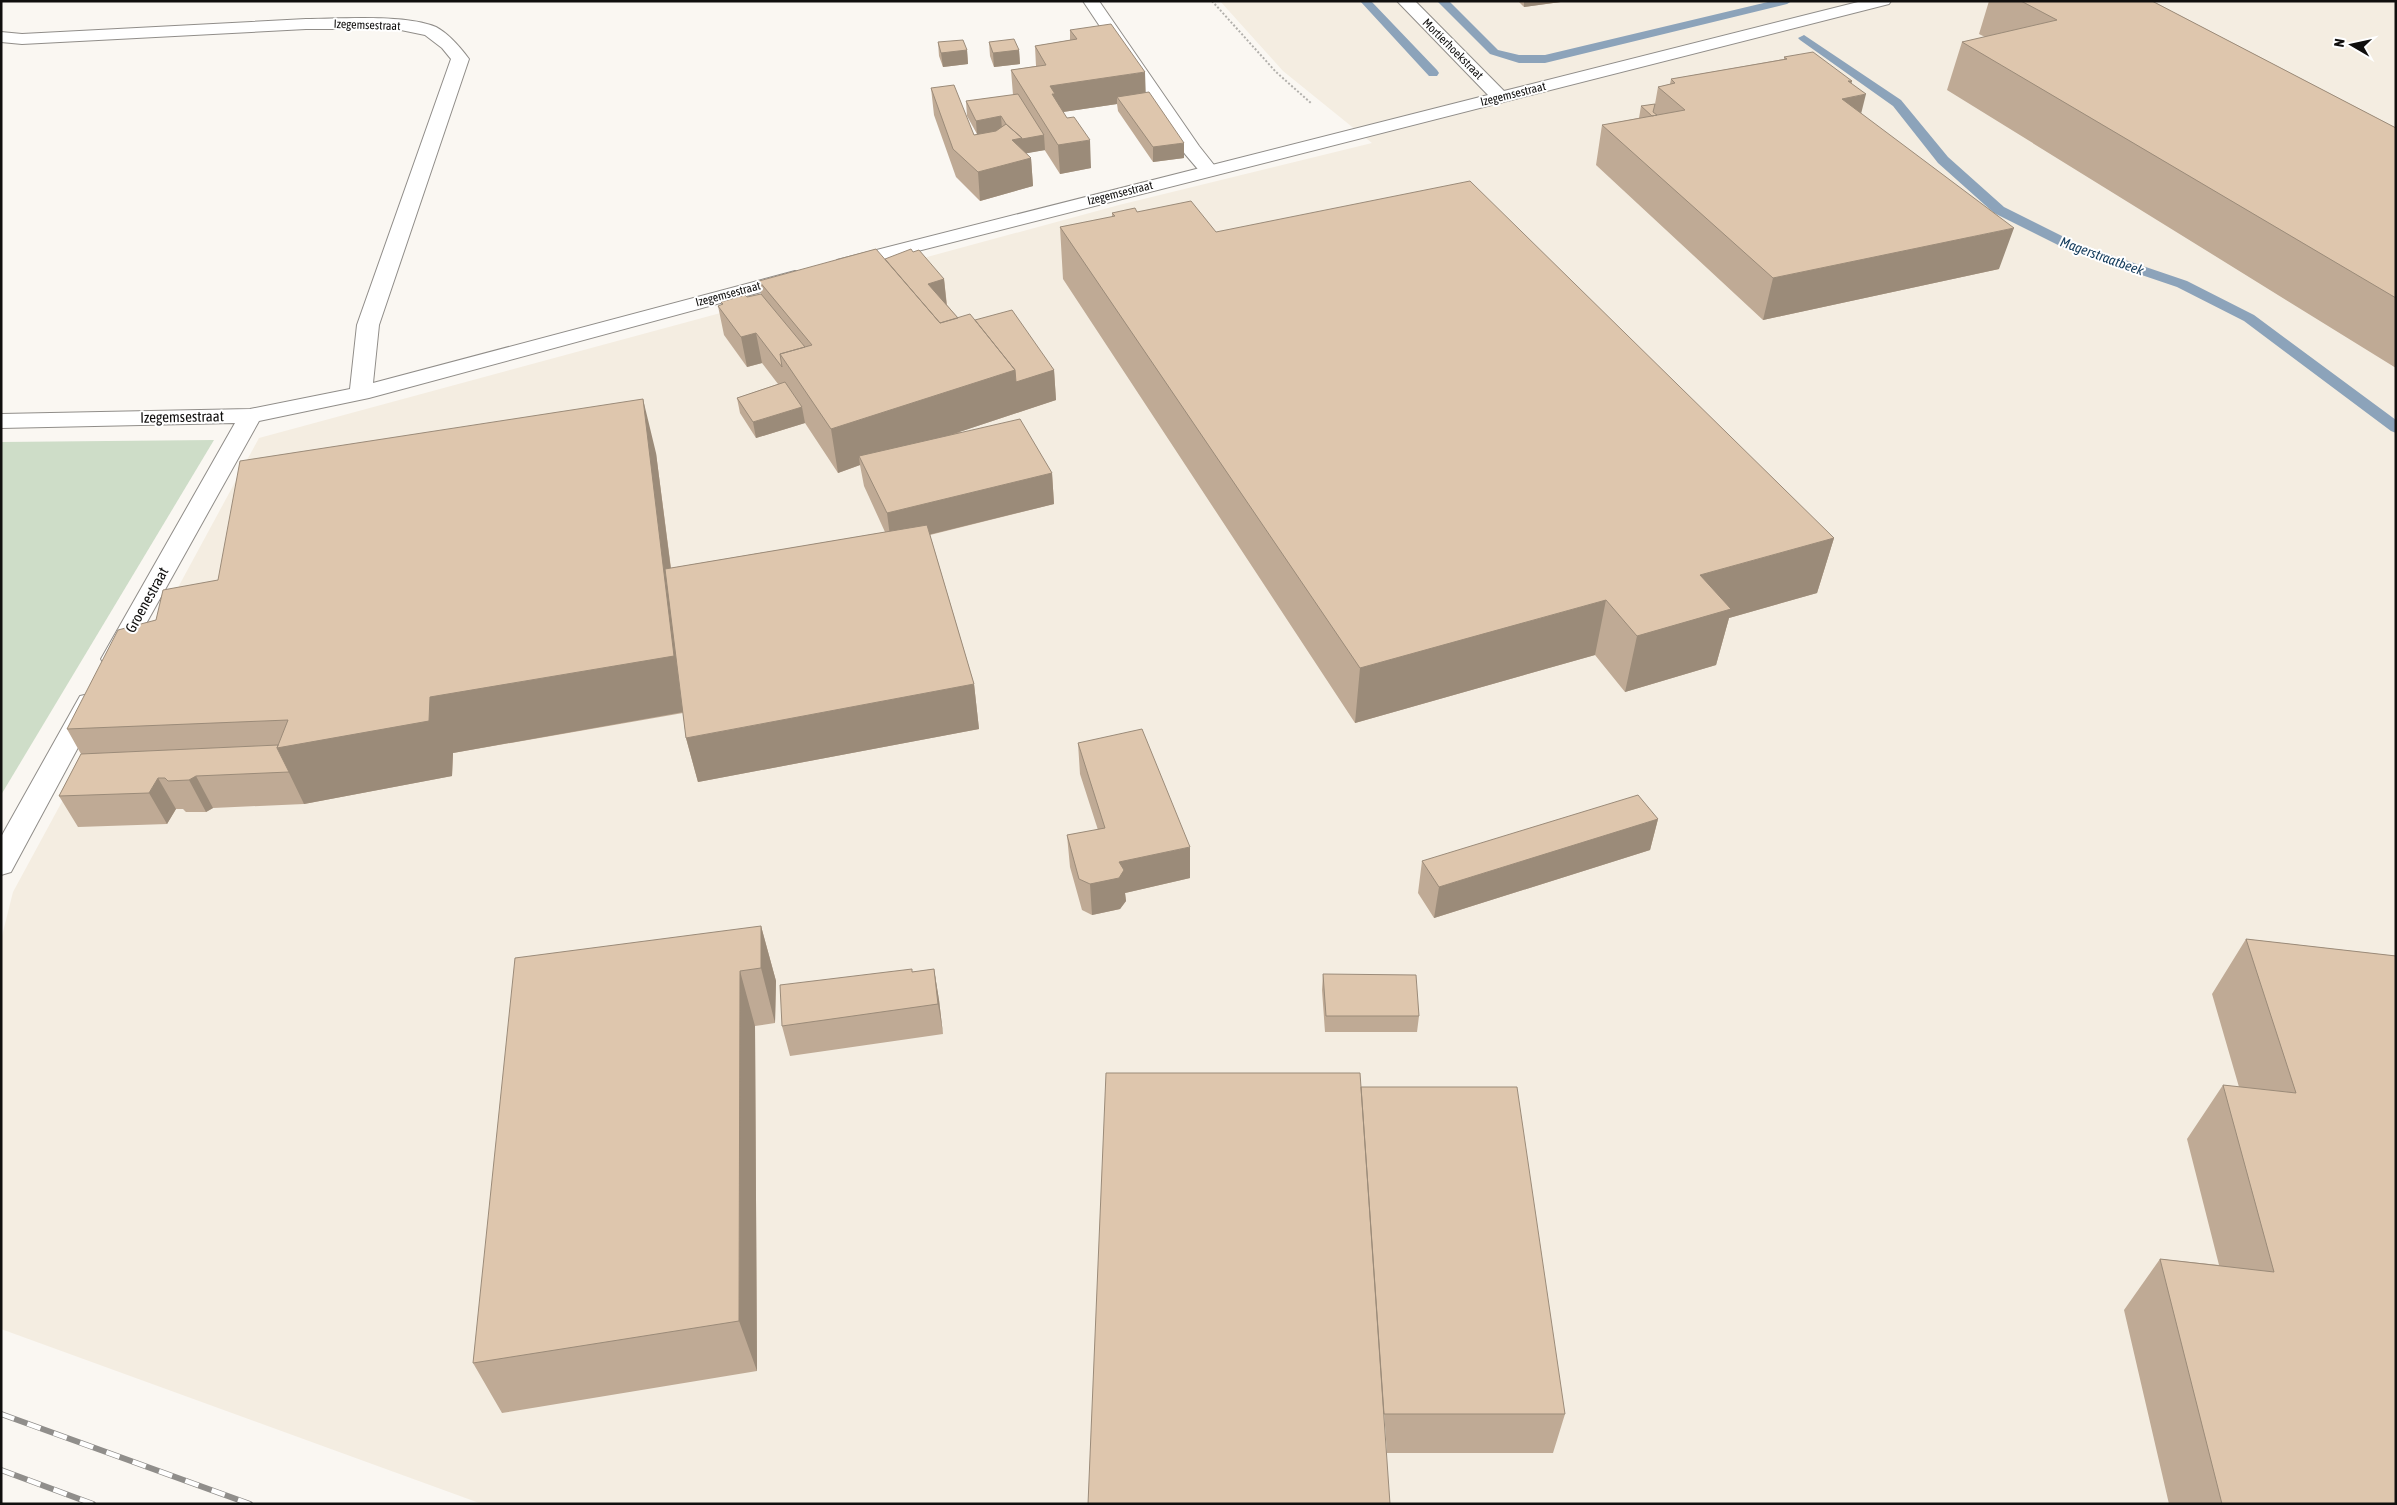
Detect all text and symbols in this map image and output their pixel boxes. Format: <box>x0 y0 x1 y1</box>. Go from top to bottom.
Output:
street label: Mortierhoekstraat <box>1420 16 1487 83</box>
street label: Izegemsestraat <box>333 17 401 33</box>
north arrow <box>2327 20 2377 70</box>
text: N <box>2331 38 2348 48</box>
street label: Izegemsestraat <box>1479 79 1548 109</box>
street label: Izegemsestraat <box>1086 178 1155 208</box>
water label: Magerstraatbeek <box>2058 233 2147 279</box>
street label: Izegemsestraat <box>694 278 763 309</box>
street label: Izegemsestraat <box>140 407 224 426</box>
street label: Groenestraat <box>122 564 172 636</box>

